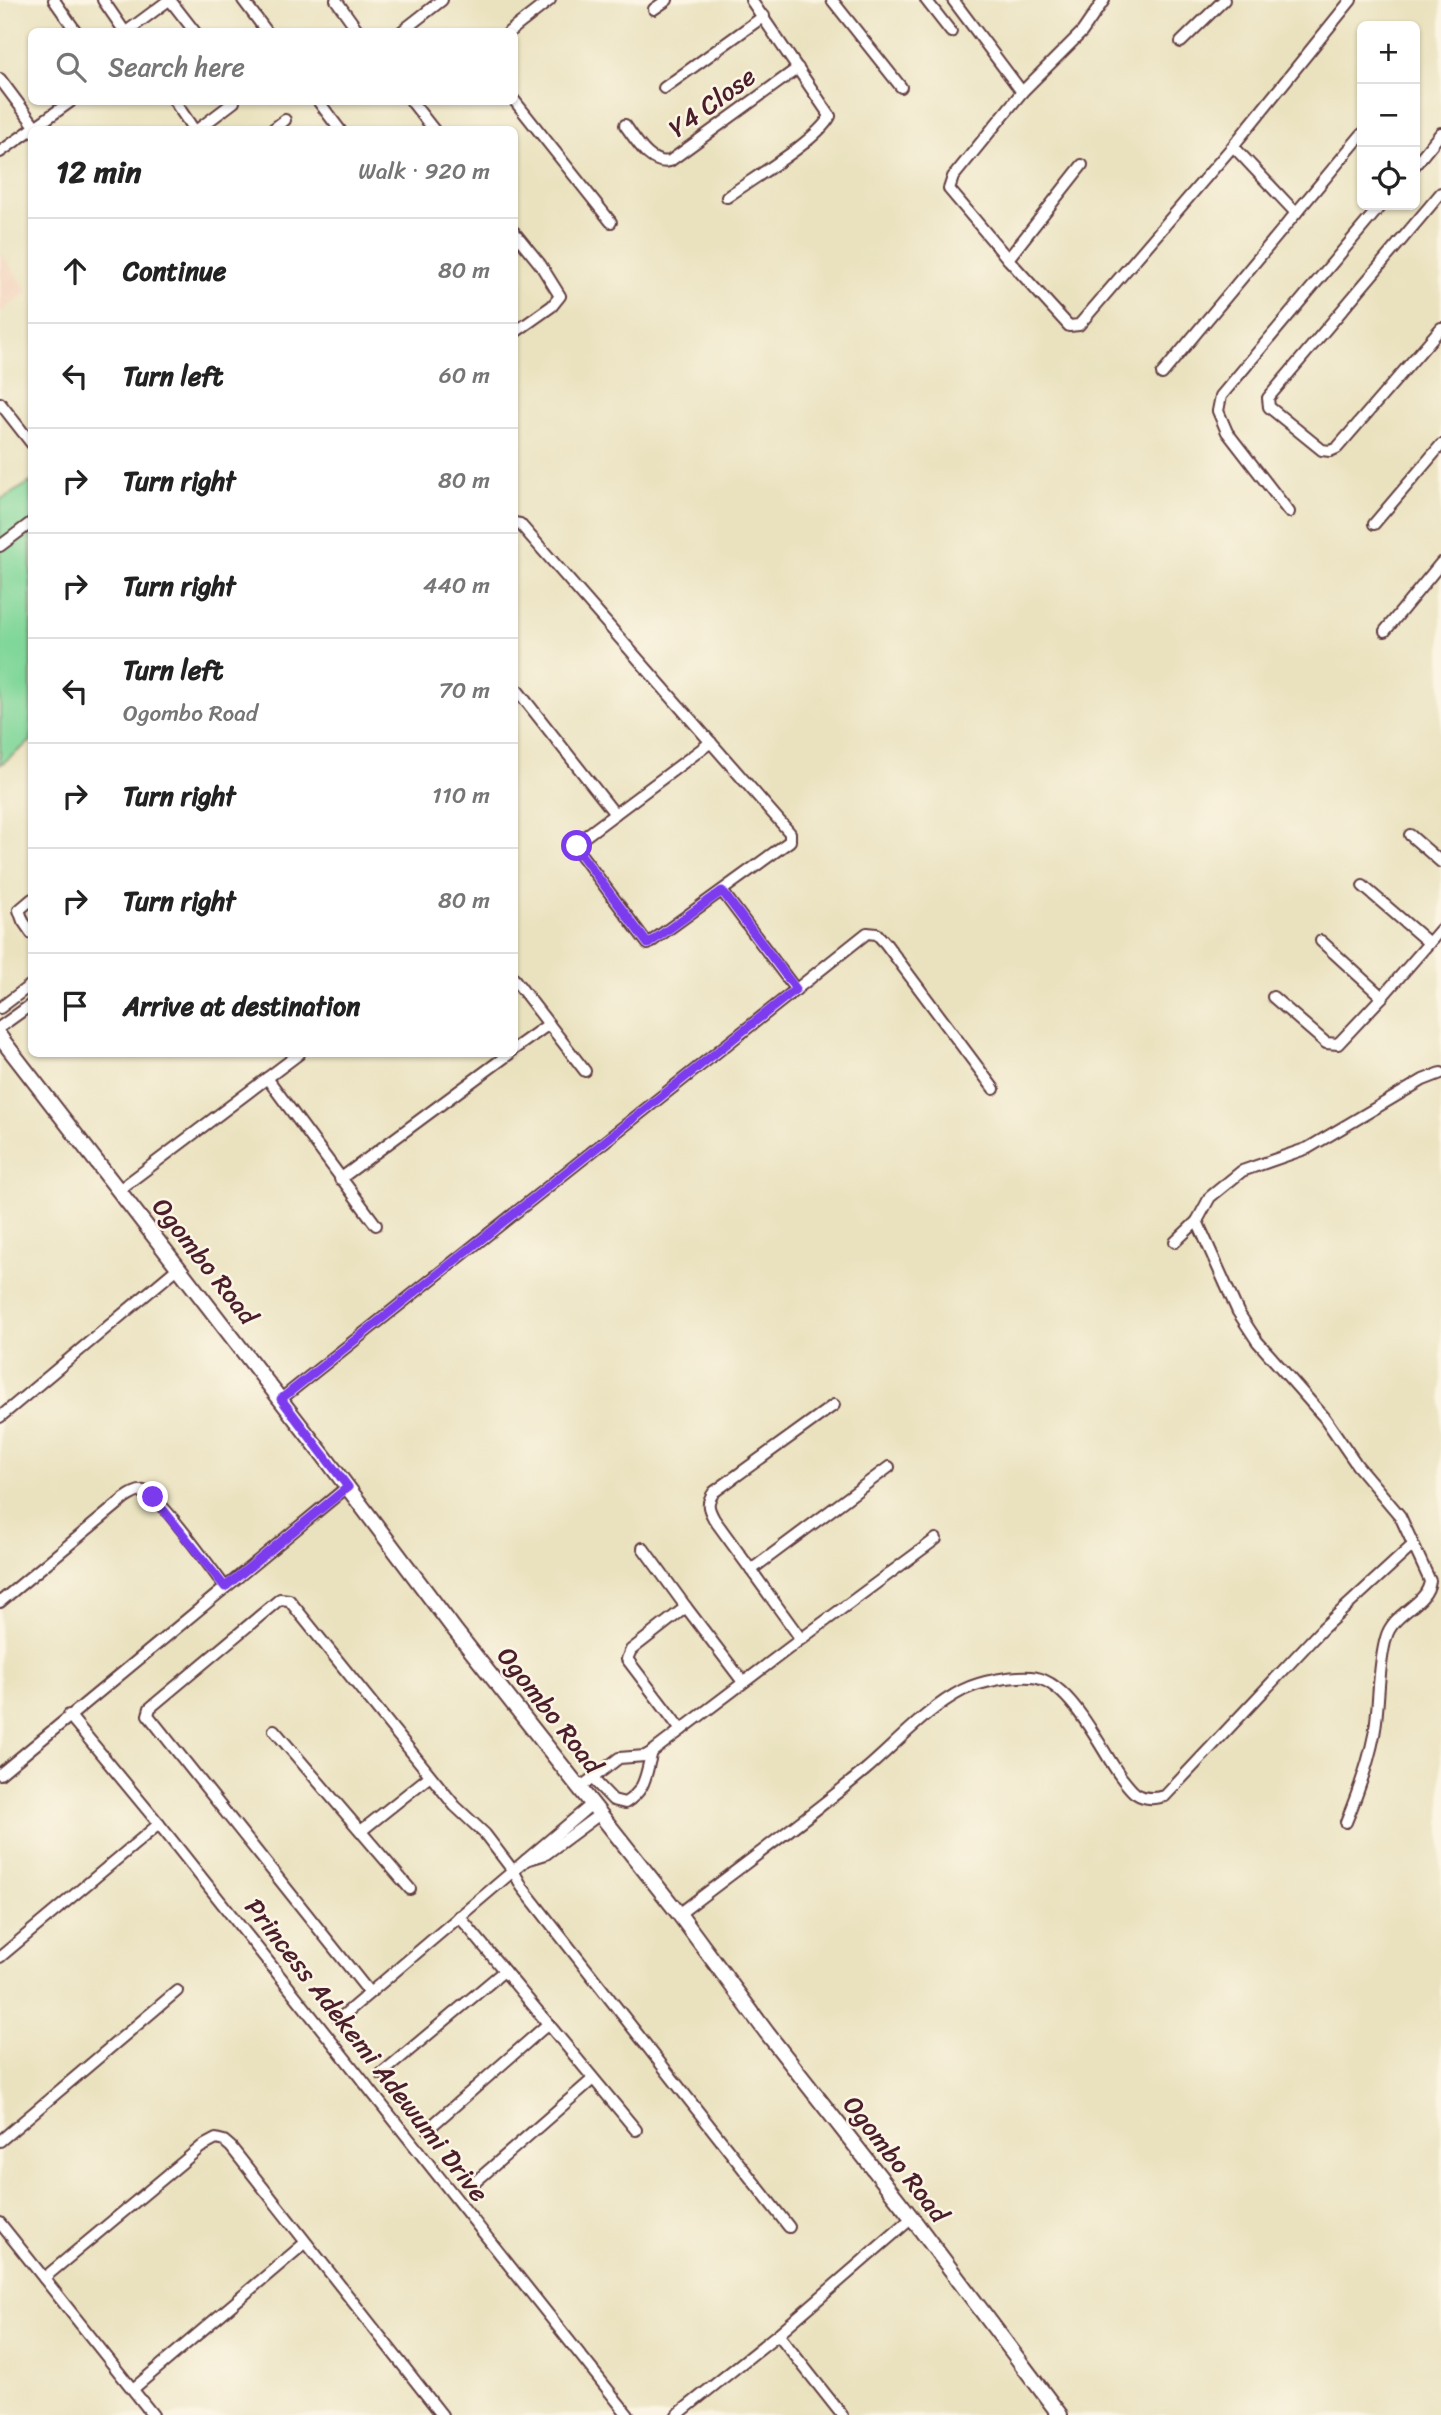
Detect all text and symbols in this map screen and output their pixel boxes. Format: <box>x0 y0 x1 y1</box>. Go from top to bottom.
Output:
map controls <box>1357 21 1420 210</box>
button: + <box>1357 21 1420 84</box>
search box <box>28 28 518 105</box>
text: Search here <box>108 44 245 90</box>
icon: search <box>52 48 90 86</box>
street label: Y4 Close <box>658 54 766 150</box>
button: − <box>1357 84 1420 147</box>
text: 12 min <box>56 145 141 199</box>
button: locate <box>1357 147 1420 210</box>
text: Walk · 920 m <box>358 151 490 192</box>
text: Continue <box>123 248 226 294</box>
text: 80 m <box>438 250 490 291</box>
icon: ahead <box>56 252 94 290</box>
text: Turn left <box>123 353 223 399</box>
text: 60 m <box>439 355 490 396</box>
icon: left <box>56 357 94 395</box>
text: Turn right <box>123 458 236 504</box>
text: 80 m <box>438 460 490 501</box>
icon: right <box>56 462 94 500</box>
text: Turn right <box>123 563 236 609</box>
text: 440 m <box>423 565 490 606</box>
icon: right <box>56 567 94 605</box>
text: Turn left <box>123 647 223 693</box>
text: 70 m <box>439 670 490 711</box>
icon: left <box>56 672 94 710</box>
text: Ogombo Road <box>123 693 258 734</box>
text: Turn right <box>123 773 236 819</box>
text: 110 m <box>432 775 490 816</box>
icon: right <box>56 777 94 815</box>
route start <box>561 830 592 861</box>
text: Turn right <box>123 878 236 924</box>
text: 80 m <box>438 880 490 921</box>
icon: right <box>56 882 94 920</box>
text: Arrive at destination <box>123 983 360 1029</box>
icon: arrive <box>56 987 94 1025</box>
street label: Ogombo Road <box>140 1187 271 1337</box>
route end <box>137 1481 168 1512</box>
street label: Ogombo Road <box>485 1636 616 1786</box>
street label: Princess Adekemi Adewumi Drive <box>233 1887 501 2213</box>
street label: Ogombo Road <box>831 2085 962 2235</box>

